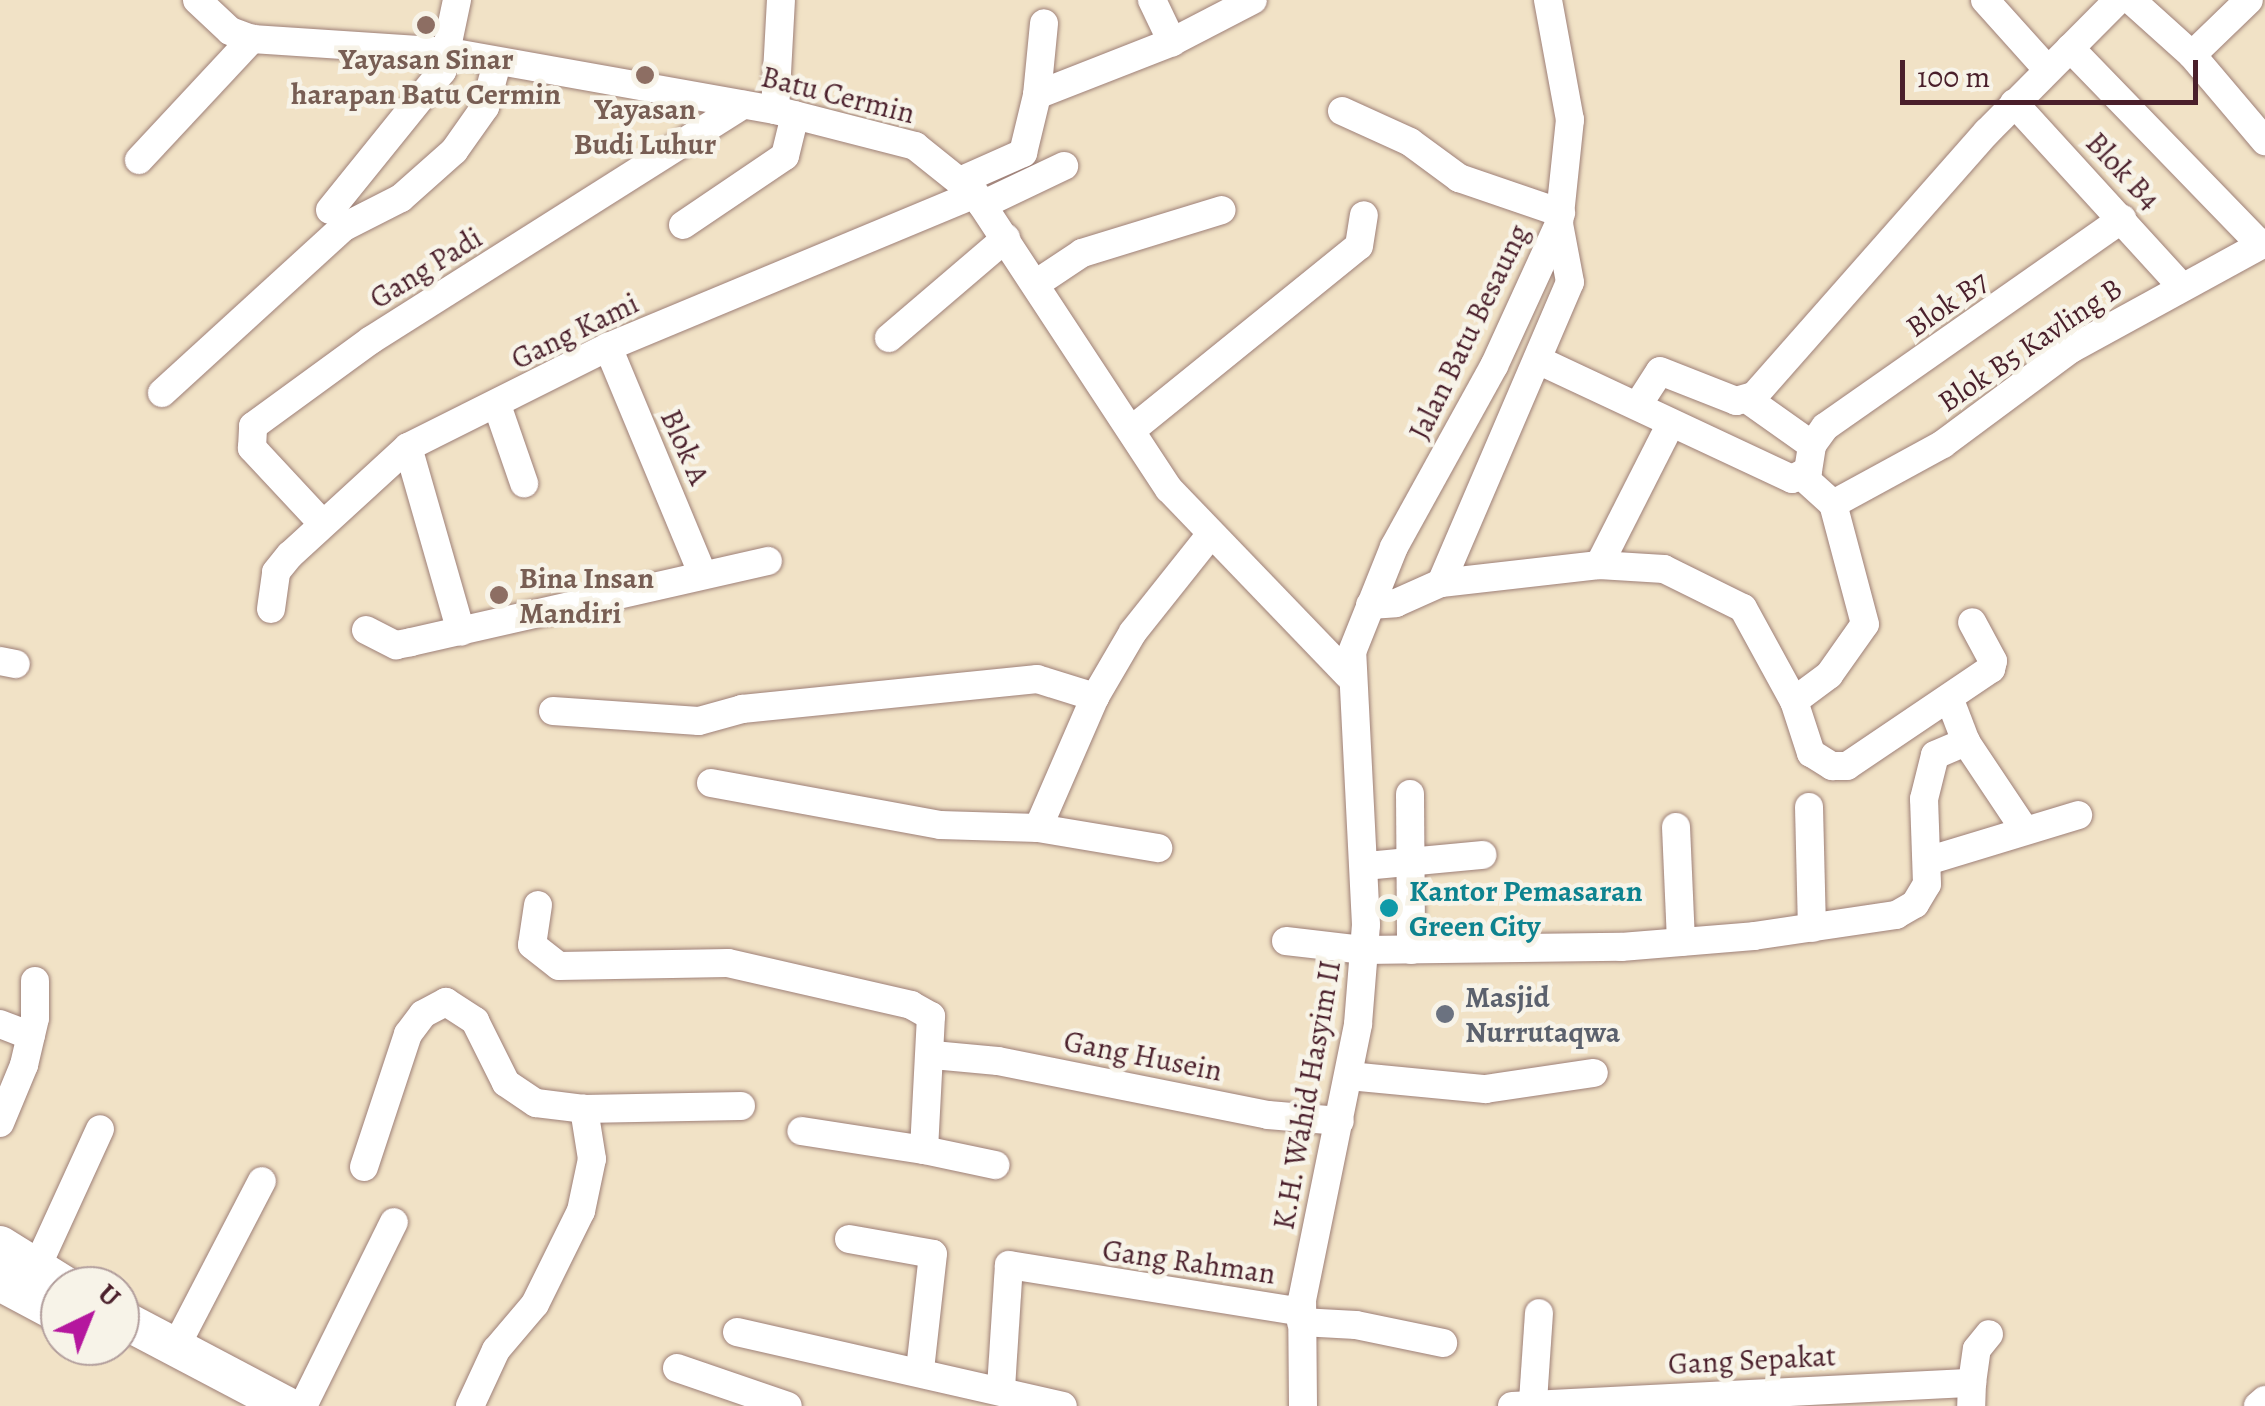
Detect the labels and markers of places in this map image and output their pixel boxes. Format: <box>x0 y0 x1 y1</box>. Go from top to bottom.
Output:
marker: Yayasan Sinar harapan Batu Cermin <box>415 14 437 36</box>
place label: Yayasan Sinar harapan Batu Cermin <box>291 41 561 112</box>
marker: Yayasan Budi Luhur <box>634 64 656 86</box>
place label: Yayasan Budi Luhur <box>574 91 716 162</box>
place label: Bina Insan Mandiri <box>519 560 654 630</box>
marker: Bina Insan Mandiri <box>488 584 510 606</box>
place label: Kantor Pemasaran Green City <box>1409 873 1643 944</box>
marker: Kantor Pemasaran Green City <box>1378 897 1400 919</box>
place label: Masjid Nurrutaqwa <box>1465 979 1620 1050</box>
marker: Masjid Nurrutaqwa <box>1434 1003 1456 1025</box>

